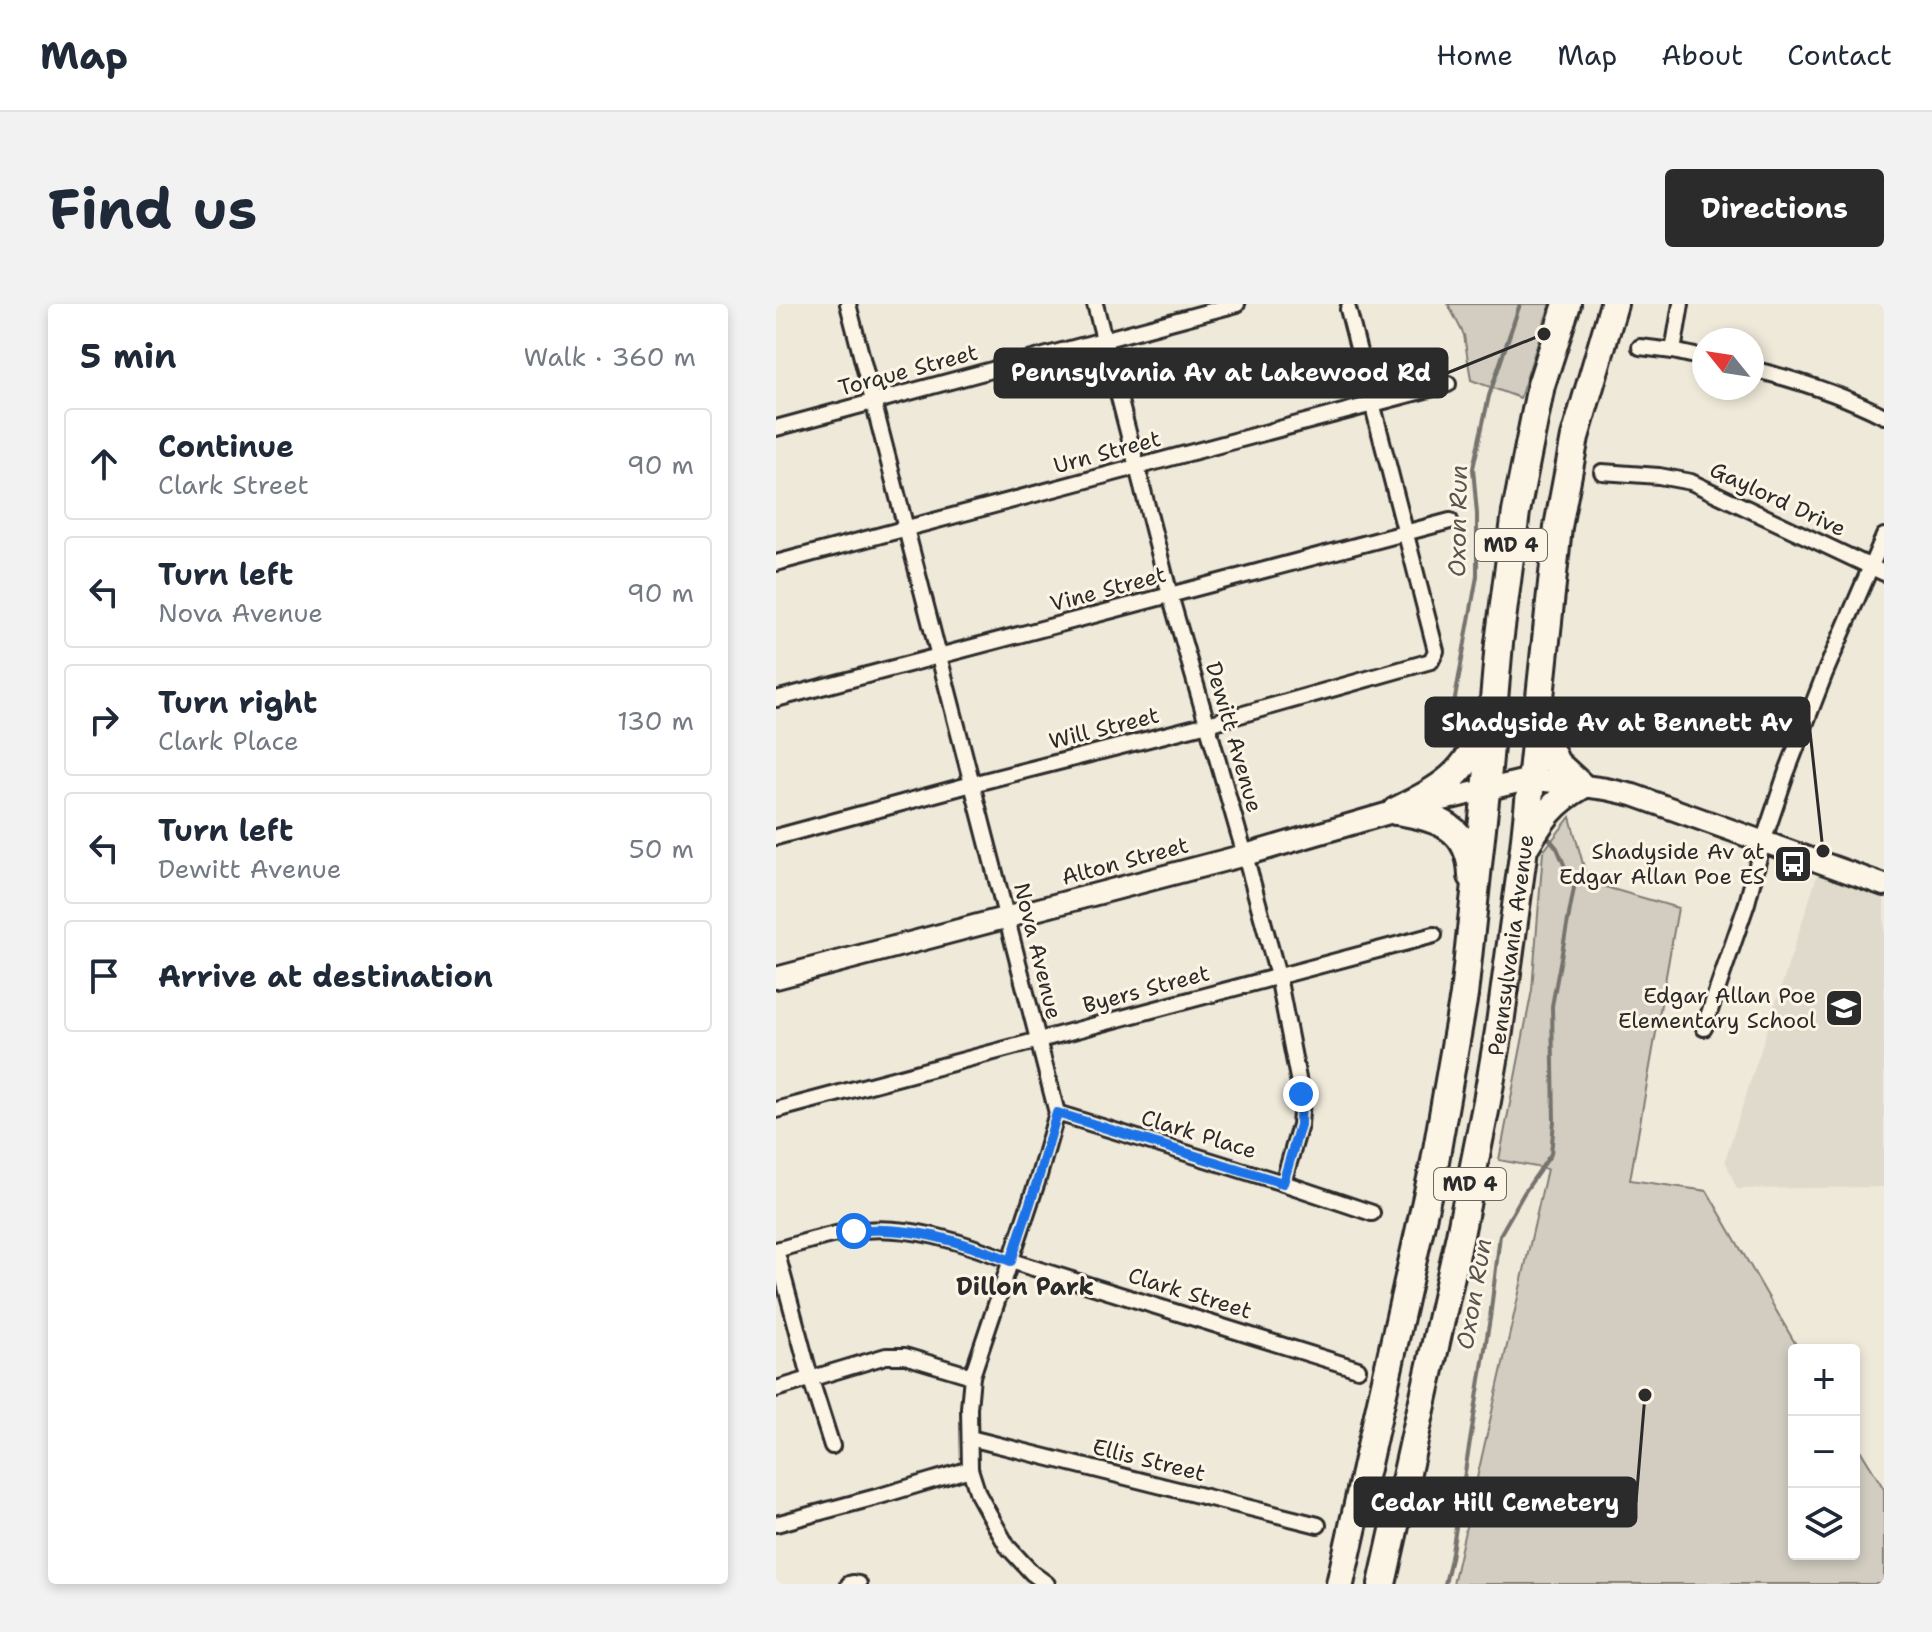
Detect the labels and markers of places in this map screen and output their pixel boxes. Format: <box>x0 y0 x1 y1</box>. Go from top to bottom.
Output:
callout: Pennsylvania Av at Lakewood Rd <box>995 349 1447 397</box>
callout: Shadyside Av at Bennett Av <box>1426 698 1809 746</box>
place label: Shadyside Av at Edgar Allan Poe ES <box>1559 837 1765 891</box>
bus stop icon: Shadyside Av at Edgar Allan Poe ES <box>1772 843 1814 885</box>
place label: Edgar Allan Poe Elementary School <box>1618 981 1816 1035</box>
school or university icon: Edgar Allan Poe Elementary School <box>1823 987 1865 1029</box>
callout: Cedar Hill Cemetery <box>1355 1478 1636 1526</box>

